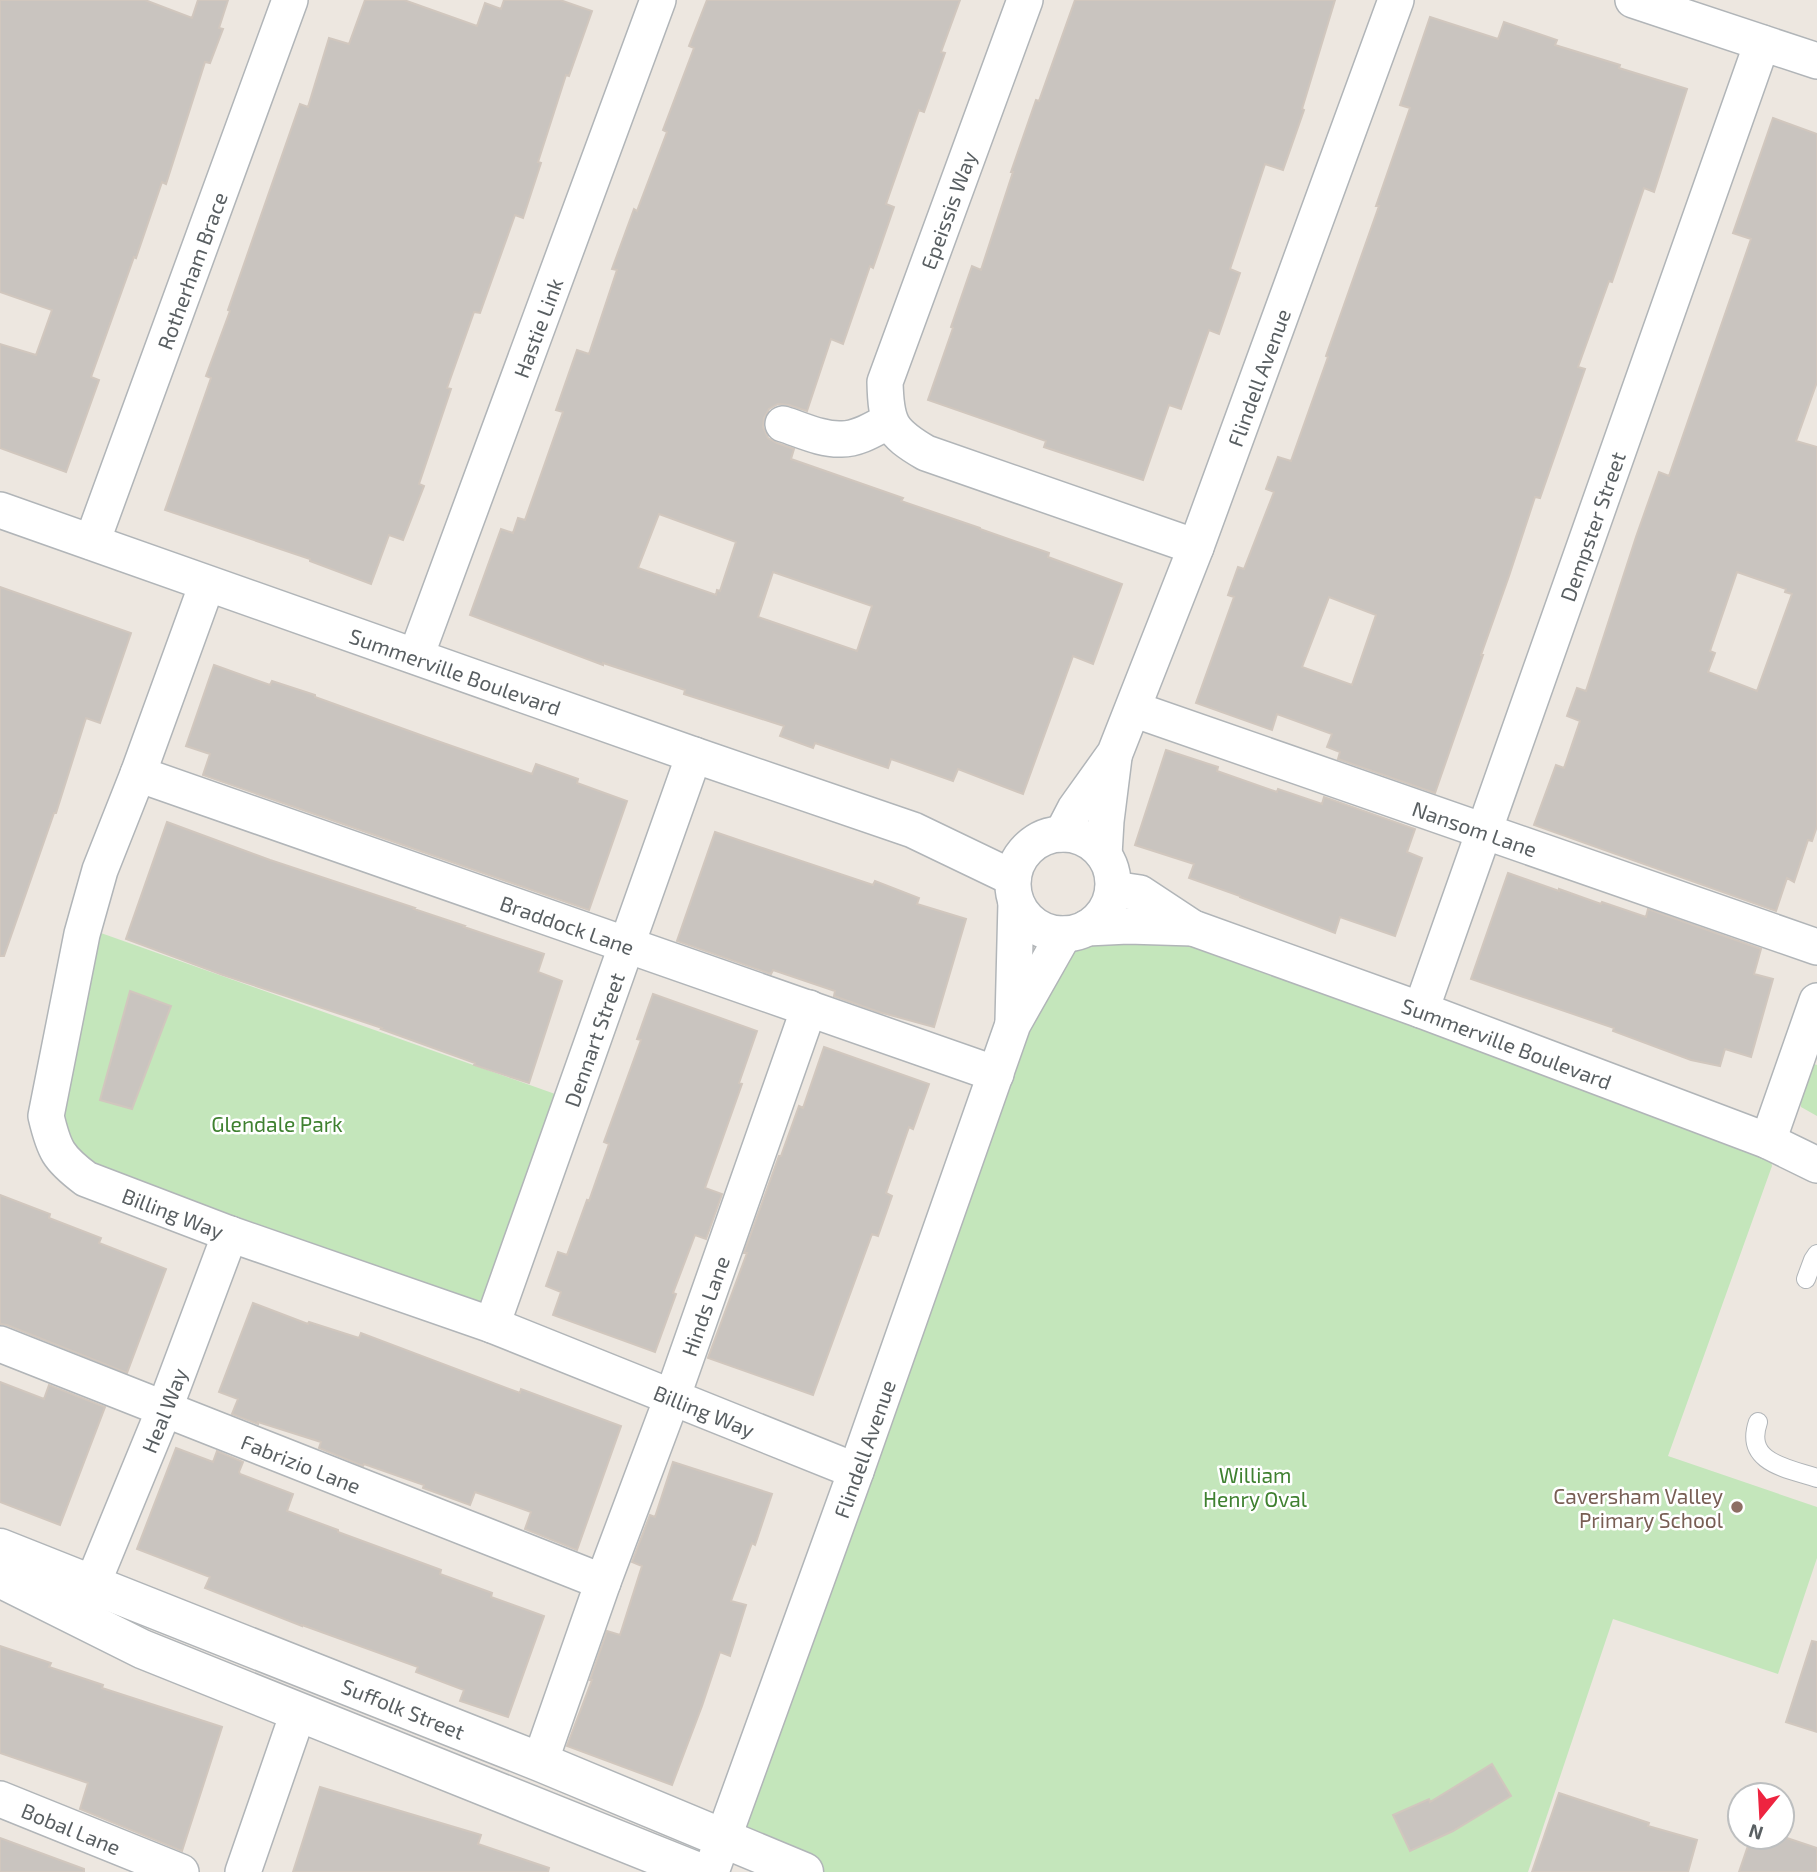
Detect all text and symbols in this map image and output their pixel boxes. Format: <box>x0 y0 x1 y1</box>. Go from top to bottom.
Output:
street label: Epeissis Way <box>915 147 981 273</box>
street label: Rotherham Brace <box>151 188 231 353</box>
street label: Hastie Link <box>507 274 567 381</box>
street label: Flindell Avenue <box>1221 305 1295 450</box>
street label: Dempster Street <box>1554 448 1629 604</box>
street label: Summerville Boulevard <box>346 622 564 720</box>
street label: Nansom Lane <box>1409 795 1540 861</box>
street label: Braddock Lane <box>497 889 638 959</box>
street label: Dennart Street <box>558 969 628 1110</box>
street label: Summerville Boulevard <box>1399 992 1615 1093</box>
park label: Glendale Park <box>211 1111 343 1136</box>
street label: Billing Way <box>119 1182 228 1243</box>
street label: Hinds Lane <box>675 1252 734 1359</box>
street label: Heal Way <box>135 1364 191 1456</box>
street label: Flindell Avenue <box>828 1376 900 1521</box>
street label: Billing Way <box>650 1379 759 1442</box>
street label: Fabrizio Lane <box>238 1428 365 1498</box>
park label: William Henry Oval <box>1203 1462 1308 1511</box>
place label: Caversham Valley Primary School <box>1553 1483 1724 1532</box>
marker: Caversham Valley Primary School <box>1729 1499 1745 1515</box>
street label: Suffolk Street <box>338 1672 469 1744</box>
north arrow <box>1726 1781 1796 1851</box>
street label: Bobal Lane <box>18 1797 125 1859</box>
text: N <box>1746 1820 1766 1846</box>

